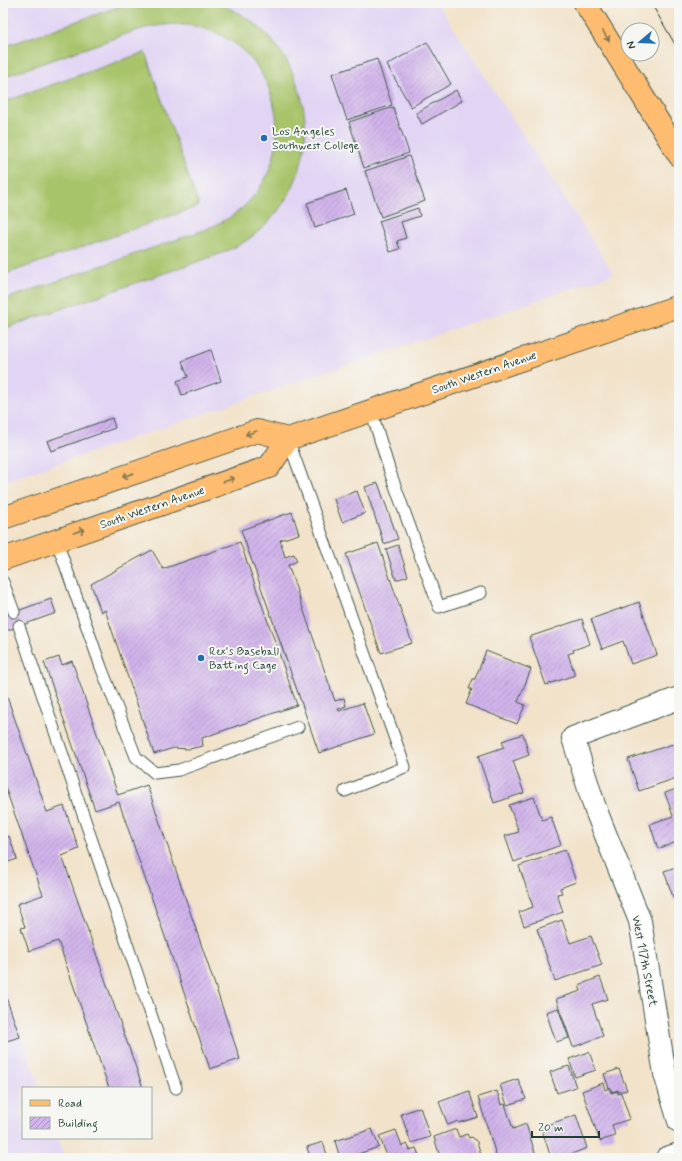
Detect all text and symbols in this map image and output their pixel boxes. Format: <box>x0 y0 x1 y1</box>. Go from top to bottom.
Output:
north arrow <box>620 22 660 62</box>
one-way arrow <box>602 30 610 41</box>
text: N <box>624 39 639 51</box>
place label: Los Angeles Southwest College <box>272 124 360 154</box>
marker: Los Angeles Southwest College <box>259 133 269 143</box>
street label: South Western Avenue <box>430 348 539 398</box>
one-way arrow <box>244 430 257 437</box>
one-way arrow <box>121 472 134 479</box>
one-way arrow <box>222 476 234 484</box>
street label: South Western Avenue <box>98 483 207 533</box>
one-way arrow <box>73 527 85 535</box>
place label: Rex's Baseball Batting Cage <box>209 644 279 675</box>
marker: Rex's Baseball Batting Cage <box>196 653 206 663</box>
street label: West 117th Street <box>627 914 661 1008</box>
legend <box>22 1087 152 1139</box>
text: Road <box>58 1096 82 1112</box>
scale bar <box>532 1113 599 1139</box>
text: Building <box>58 1116 98 1133</box>
text: 20 m <box>538 1120 564 1136</box>

